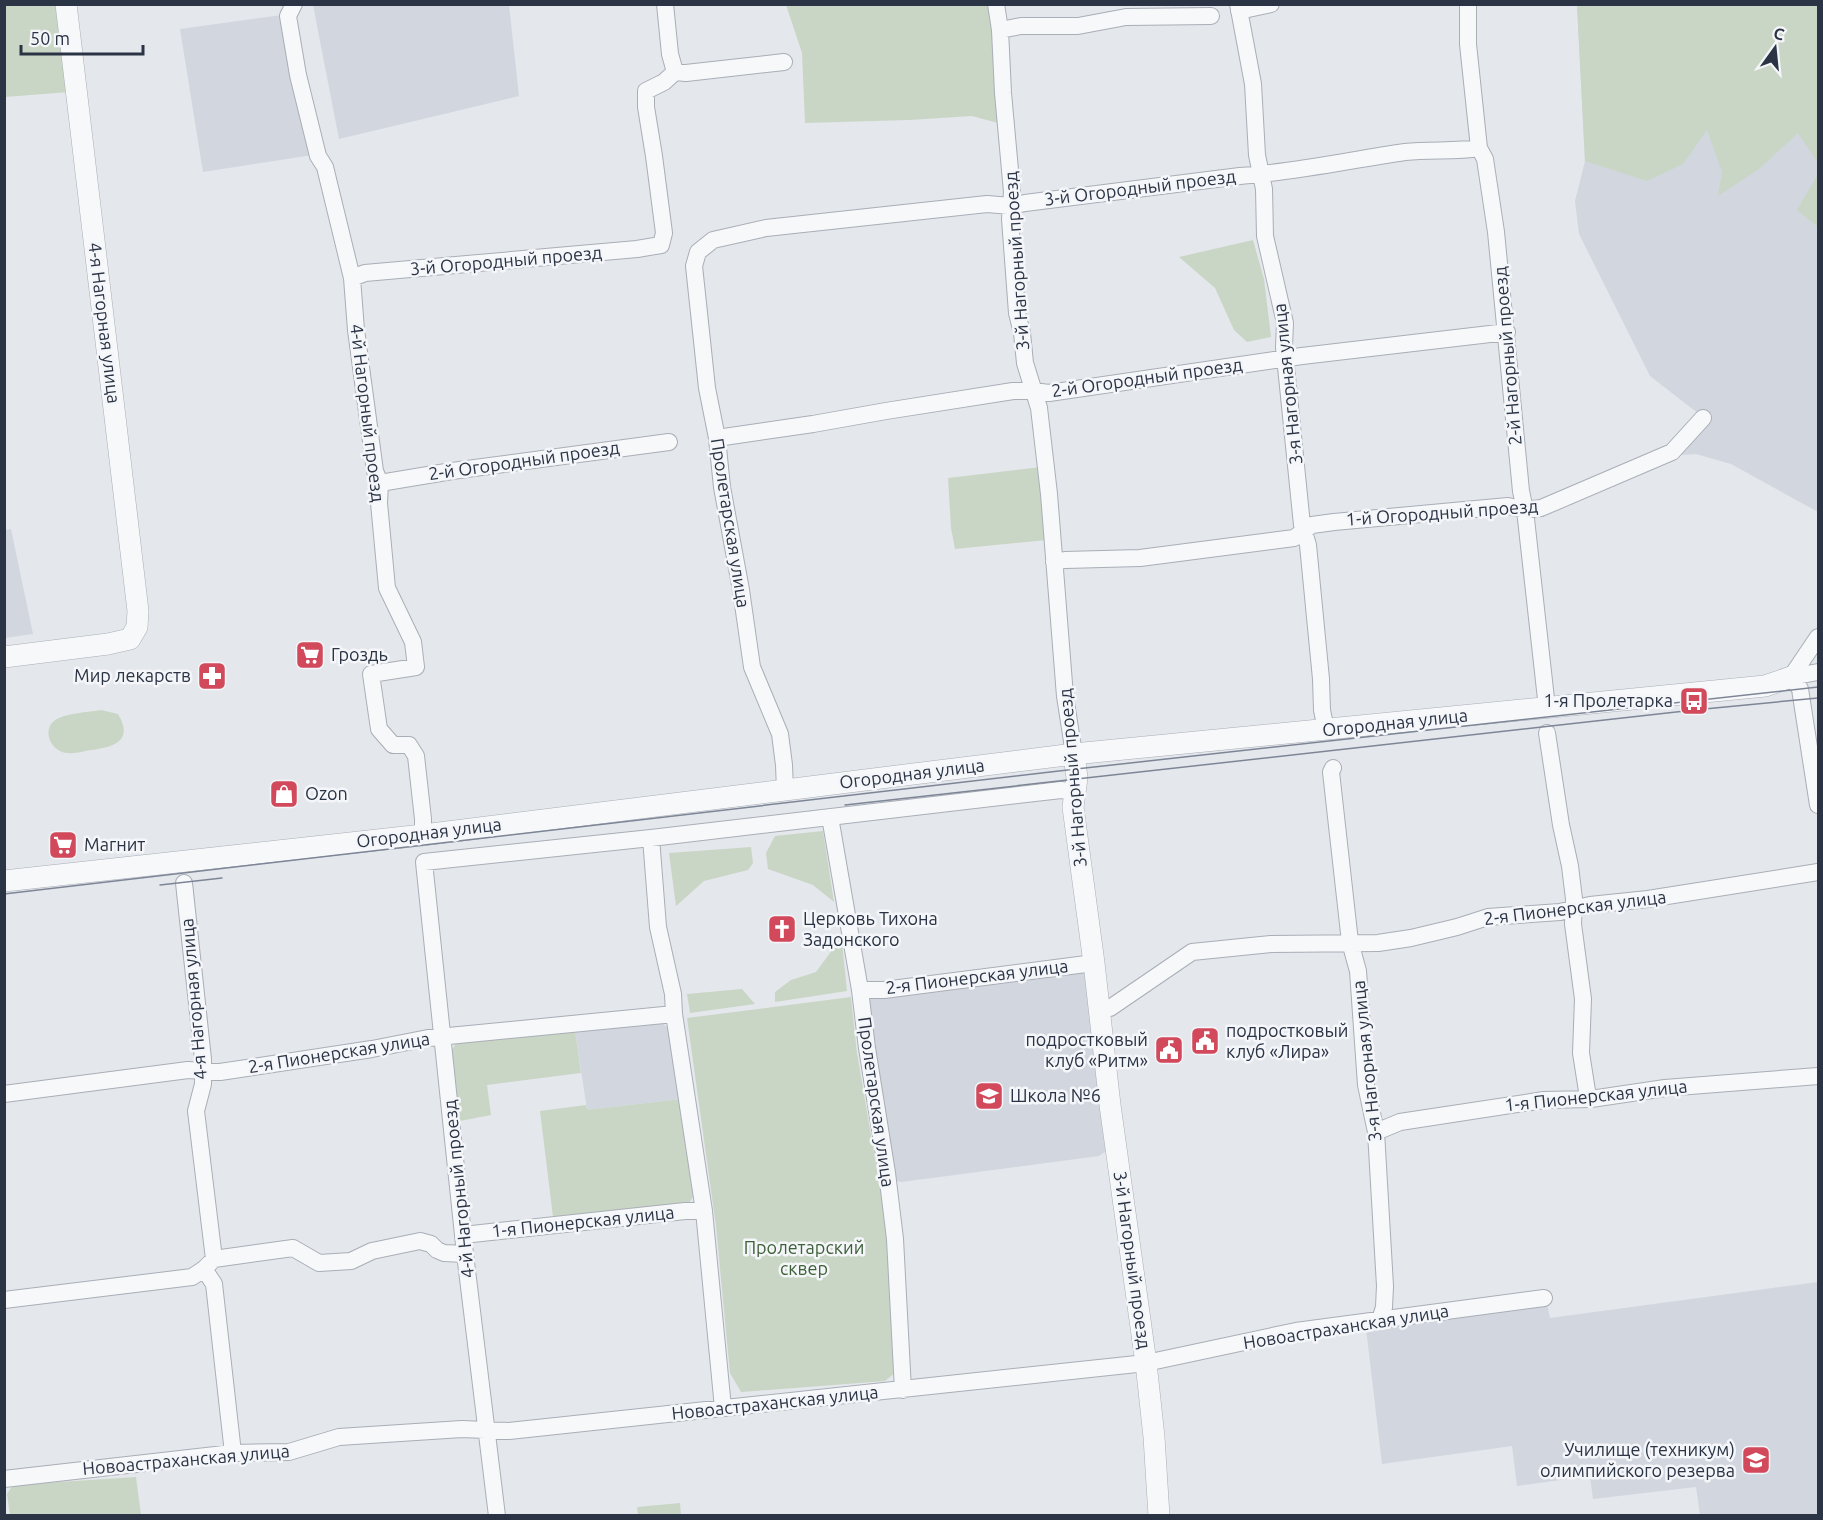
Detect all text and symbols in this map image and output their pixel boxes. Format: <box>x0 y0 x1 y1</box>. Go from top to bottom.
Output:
scale bar <box>21 18 142 56</box>
north arrow <box>1745 18 1805 78</box>
text: С <box>1772 23 1786 44</box>
text: 50 m <box>30 28 70 48</box>
street label: 3-й Огородный проезд <box>1043 165 1237 209</box>
street label: 3-й Нагорный проезд <box>1000 170 1032 351</box>
street label: 4-я Нагорная улица <box>85 241 125 405</box>
street label: 3-й Огородный проезд <box>409 242 603 278</box>
street label: 2-й Нагорный проезд <box>1489 265 1525 446</box>
street label: 3-я Нагорная улица <box>1269 302 1305 466</box>
street label: 4-й Нагорный проезд <box>347 323 389 504</box>
street label: 2-й Огородный проезд <box>1050 354 1244 400</box>
street label: 2-й Огородный проезд <box>427 437 621 483</box>
street label: Пролетарская улица <box>708 437 754 609</box>
street label: 1-й Огородный проезд <box>1345 495 1539 529</box>
supermarket icon: Гроздь <box>294 639 326 671</box>
place label: Гроздь <box>331 644 388 664</box>
pharmacy icon: Мир лекарств <box>196 660 228 692</box>
place label: Мир лекарств <box>74 665 191 685</box>
bus stop icon: 1-я Пролетарка <box>1678 685 1710 717</box>
street label: 3-й Нагорный проезд <box>1054 687 1090 868</box>
place label: 1-я Пролетарка <box>1544 690 1673 710</box>
street label: Огородная улица <box>1321 704 1469 740</box>
street label: Огородная улица <box>838 754 986 792</box>
shop icon: Ozon <box>268 778 300 810</box>
place label: Ozon <box>305 783 348 803</box>
street label: Огородная улица <box>355 813 503 851</box>
supermarket icon: Магнит <box>47 829 79 861</box>
place label: Магнит <box>84 834 145 854</box>
street label: 2-я Пионерская улица <box>1482 886 1667 928</box>
place label: Церковь Тихона Задонского <box>803 908 938 949</box>
church icon: Церковь Тихона Задонского <box>766 913 798 945</box>
street label: 4-я Нагорная улица <box>176 917 210 1081</box>
street label: 2-я Пионерская улица <box>884 955 1069 997</box>
street label: 3-я Нагорная улица <box>1348 979 1384 1143</box>
street label: Пролетарская улица <box>855 1015 899 1188</box>
place label: подростковый клуб «Лира» <box>1226 1020 1349 1061</box>
public building icon: подростковый клуб «Лира» <box>1189 1025 1221 1057</box>
street label: 2-я Пионерская улица <box>247 1028 431 1076</box>
place label: подростковый клуб «Ритм» <box>1026 1029 1148 1070</box>
public building icon: подростковый клуб «Ритм» <box>1153 1034 1185 1066</box>
street label: 1-я Пионерская улица <box>1503 1075 1688 1115</box>
school or university icon: Школа №6 <box>973 1080 1005 1112</box>
place label: Школа №6 <box>1010 1085 1101 1105</box>
street label: 4-й Нагорный проезд <box>439 1098 477 1279</box>
street label: 3-й Нагорный проезд <box>1111 1170 1155 1351</box>
street label: 1-я Пионерская улица <box>490 1201 675 1241</box>
park label: Пролетарский сквер <box>744 1237 864 1278</box>
street label: Новоастраханская улица <box>1242 1300 1450 1352</box>
street label: Новоастраханская улица <box>670 1381 879 1423</box>
place label: Училище (техникум) олимпийского резерва <box>1540 1439 1735 1480</box>
street label: Новоастраханская улица <box>81 1440 290 1478</box>
school or university icon: Училище (техникум) олимпийского резерва <box>1740 1444 1772 1476</box>

